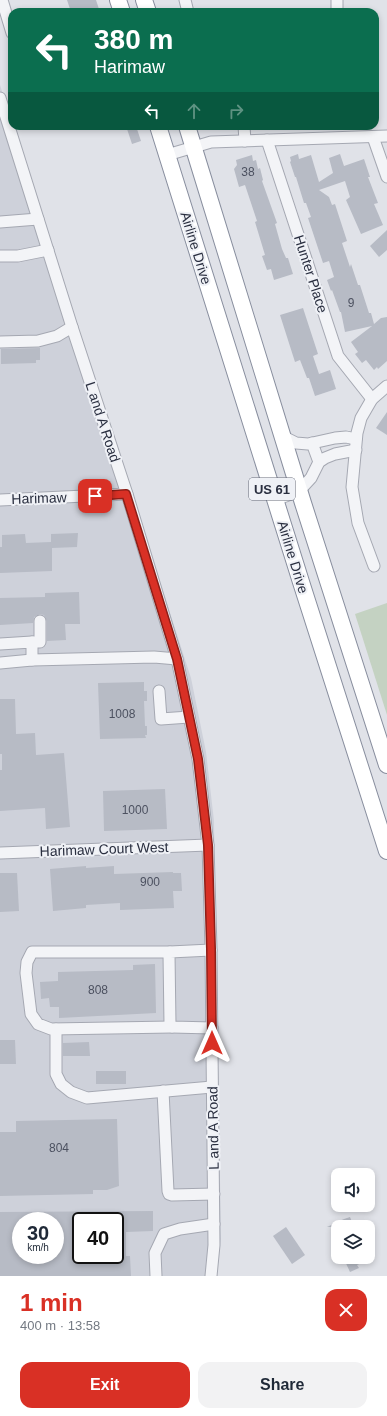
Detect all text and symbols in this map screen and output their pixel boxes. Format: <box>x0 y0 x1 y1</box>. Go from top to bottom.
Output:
icon: left <box>28 24 80 76</box>
text: 380 m <box>94 24 173 55</box>
text: Harimaw <box>94 57 165 77</box>
icon: left <box>141 100 163 122</box>
icon: ahead <box>183 100 205 122</box>
icon: right <box>225 100 247 122</box>
house number: 38 <box>241 165 255 179</box>
street label: Airline Drive <box>177 210 215 287</box>
street label: Hunter Place <box>291 233 331 315</box>
house number: 9 <box>348 296 355 310</box>
street label: L and A Road <box>82 380 124 464</box>
road number: US 61 <box>249 478 295 500</box>
pin <box>78 479 112 513</box>
icon: arrive <box>84 485 106 507</box>
street label: Harimaw <box>11 489 68 507</box>
street label: Airline Drive <box>274 519 312 596</box>
house number: 1008 <box>109 707 136 721</box>
house number: 1000 <box>122 803 149 817</box>
street label: Harimaw Court West <box>39 839 169 859</box>
house number: 900 <box>140 875 160 889</box>
house number: 808 <box>88 983 108 997</box>
position arrow <box>191 1022 233 1064</box>
street label: L and A Road <box>204 1086 222 1170</box>
house number: 804 <box>49 1141 69 1155</box>
map controls <box>331 1168 375 1264</box>
button: sound <box>331 1168 375 1212</box>
speed limit sign: 40 <box>72 1212 124 1264</box>
button: layers <box>331 1220 375 1264</box>
text: 30 <box>27 1222 49 1244</box>
text: km/h <box>27 1242 49 1253</box>
text: 1 min <box>20 1289 83 1316</box>
button: close <box>325 1289 367 1331</box>
text: 400 m · 13:58 <box>20 1318 100 1333</box>
button: Exit <box>20 1362 190 1408</box>
button: Share <box>198 1362 367 1408</box>

